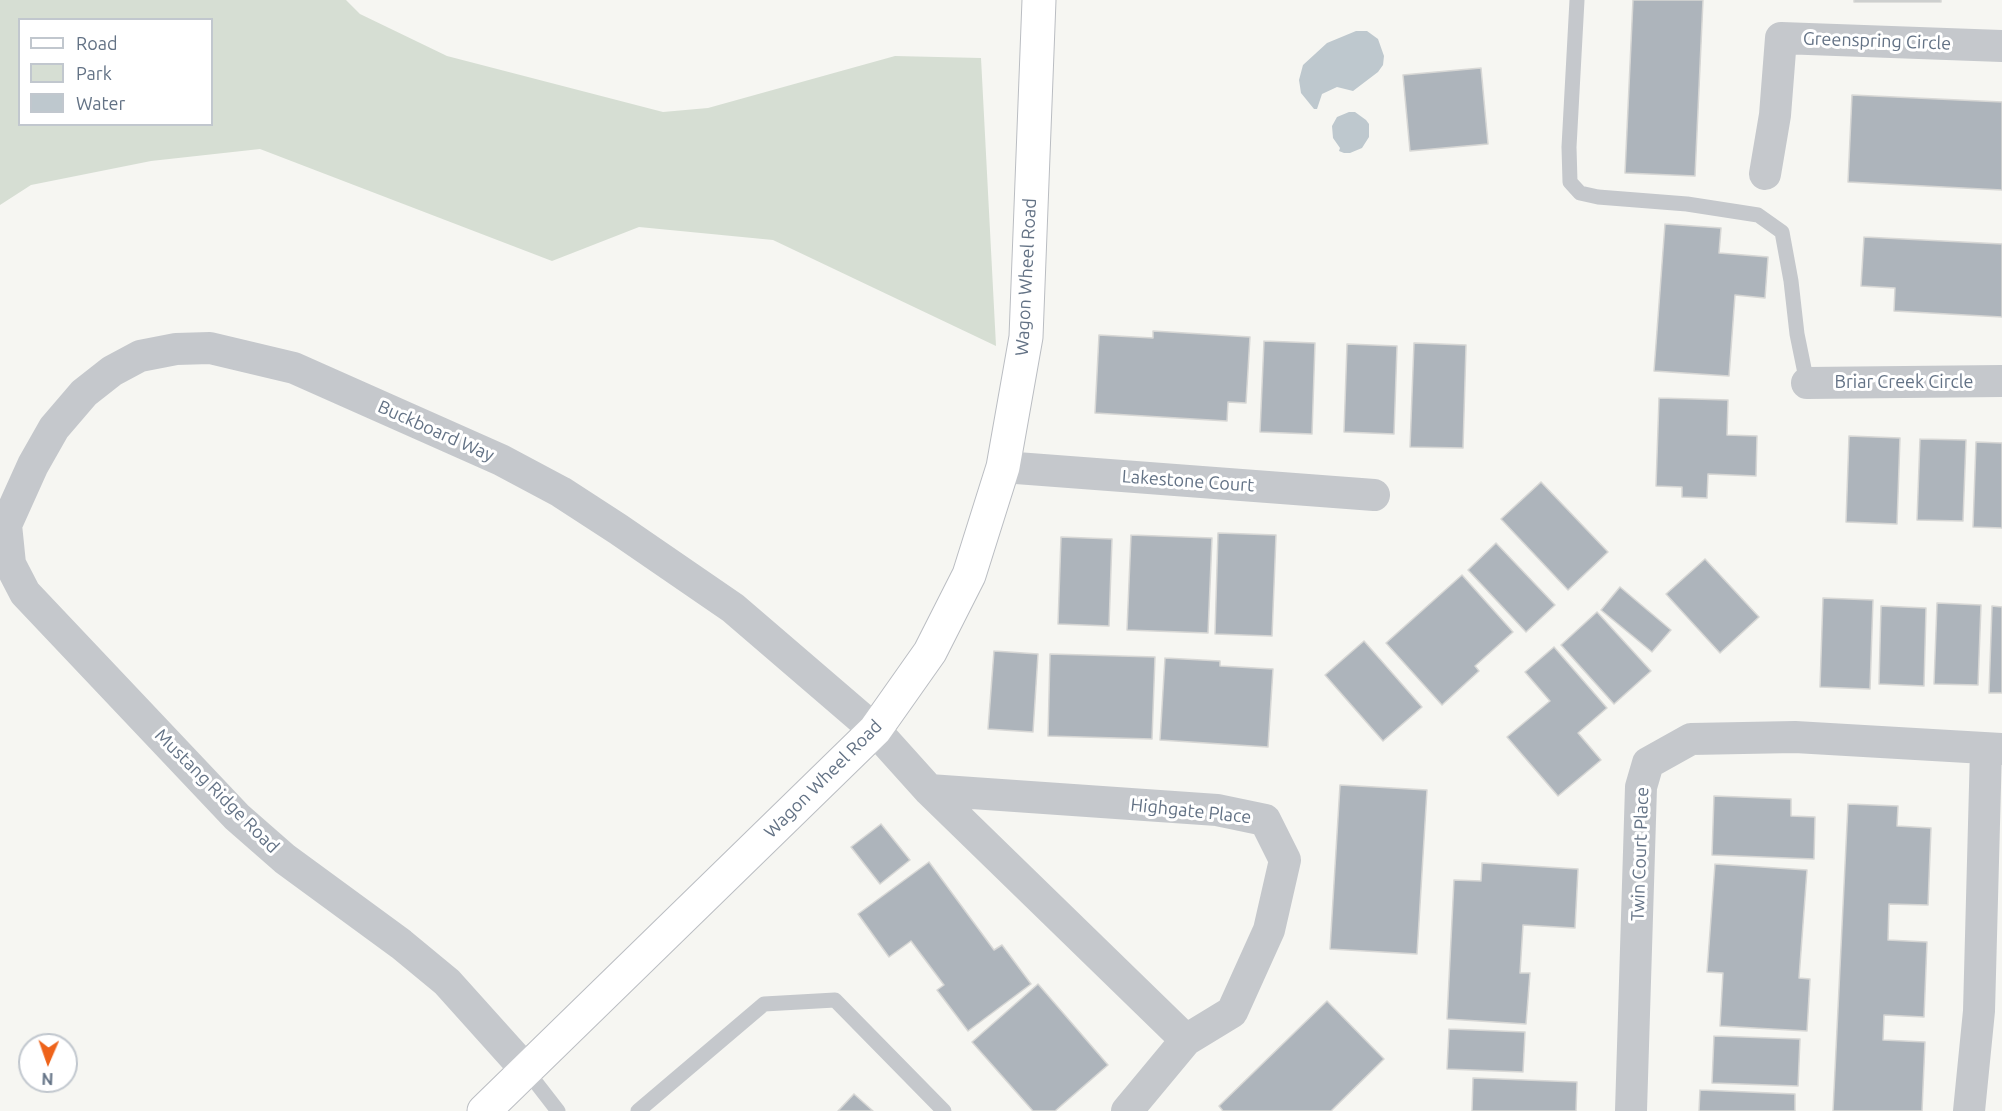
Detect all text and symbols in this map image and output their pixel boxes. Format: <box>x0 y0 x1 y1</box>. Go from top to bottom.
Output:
legend <box>18 18 213 126</box>
street label: Greenspring Circle <box>1802 28 1952 54</box>
text: Road <box>76 33 118 53</box>
text: Park <box>76 63 112 83</box>
text: Water <box>76 93 125 113</box>
street label: Wagon Wheel Road <box>1011 198 1041 356</box>
street label: Briar Creek Circle <box>1835 371 1973 393</box>
street label: Buckboard Way <box>374 396 498 466</box>
street label: Lakestone Court <box>1121 466 1255 496</box>
street label: Wagon Wheel Road <box>760 716 886 842</box>
street label: Mustang Ridge Road <box>150 724 284 858</box>
street label: Twin Court Place <box>1627 786 1653 922</box>
street label: Highgate Place <box>1130 794 1252 828</box>
north arrow <box>18 1033 78 1093</box>
text: N <box>41 1070 54 1088</box>

